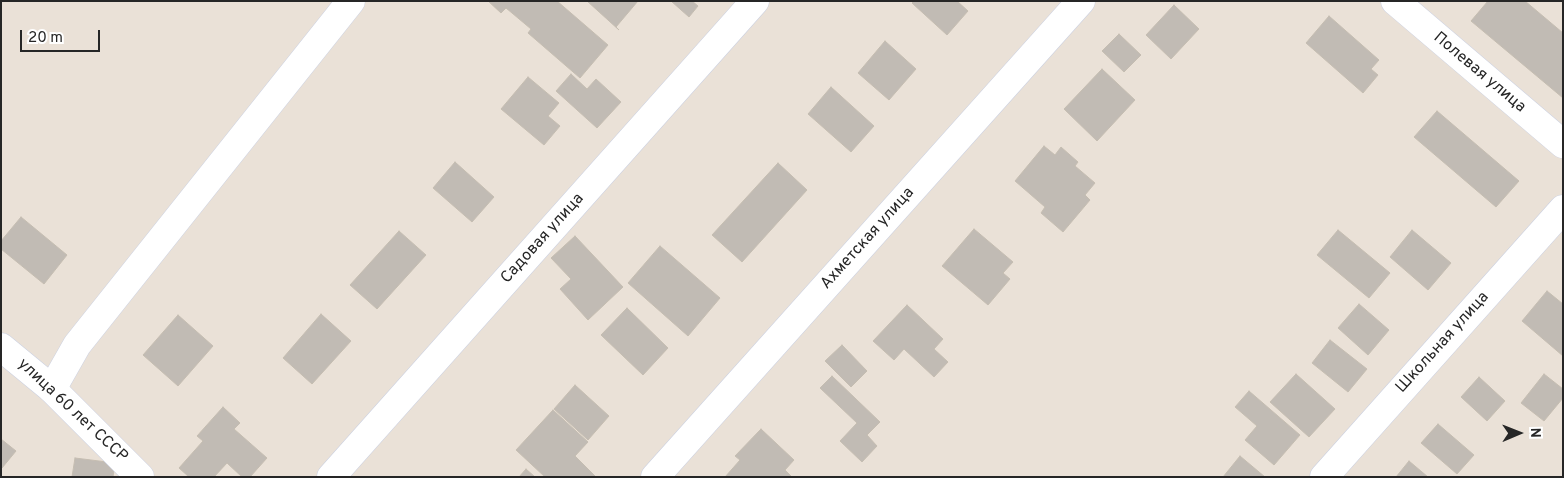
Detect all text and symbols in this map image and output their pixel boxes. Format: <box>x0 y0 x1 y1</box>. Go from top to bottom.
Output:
scale bar <box>22 20 102 52</box>
text: 20 m <box>28 29 63 48</box>
street label: Полевая улица <box>1429 29 1529 117</box>
street label: Ахметская улица <box>817 184 919 294</box>
street label: Садовая улица <box>497 190 589 288</box>
street label: Школьная улица <box>1392 288 1494 398</box>
street label: улица 60 лет СССР <box>13 355 131 467</box>
north arrow <box>1494 408 1544 458</box>
text: N <box>1526 428 1543 438</box>

